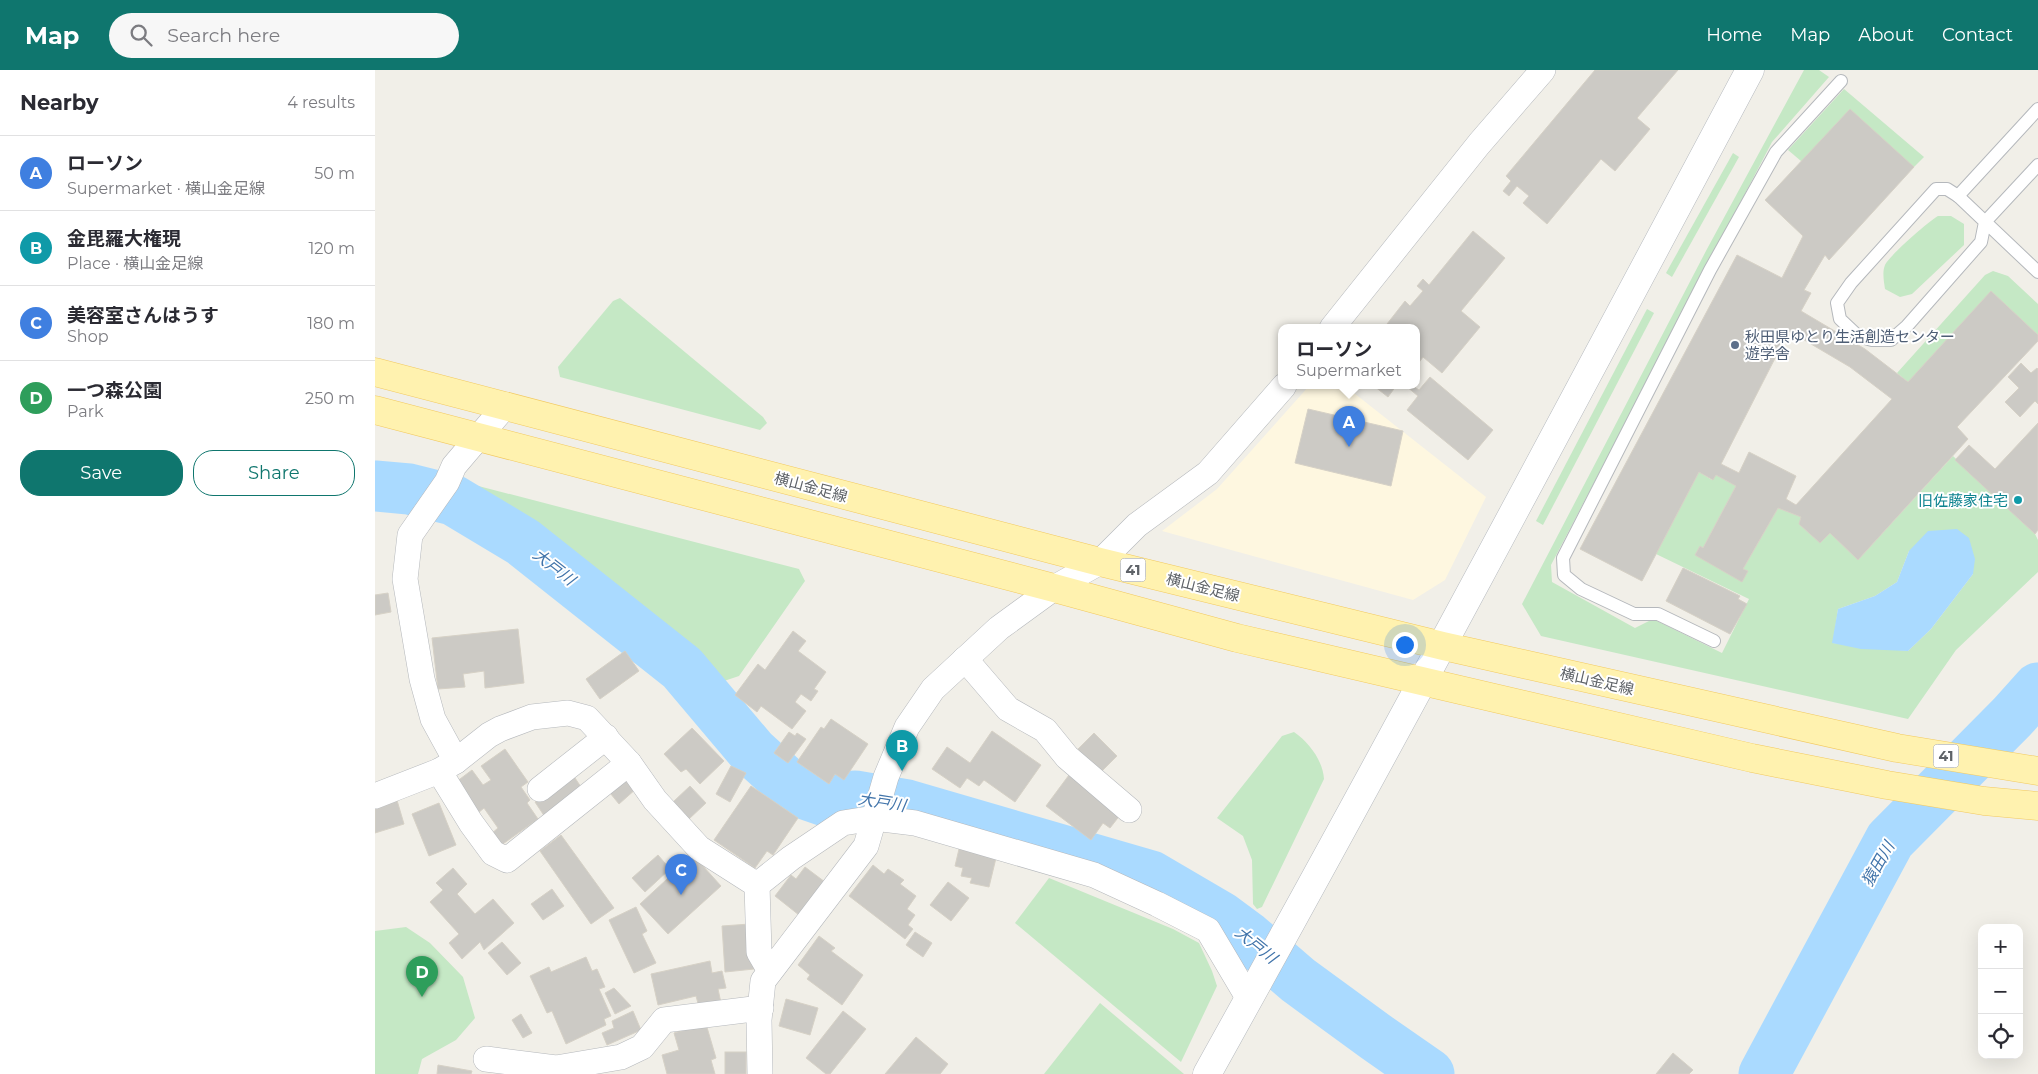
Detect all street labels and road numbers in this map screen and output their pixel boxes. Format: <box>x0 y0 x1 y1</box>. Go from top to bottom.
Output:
street label: 横山金足線 <box>772 468 850 506</box>
road number: 41 <box>1121 558 1145 582</box>
street label: 横山金足線 <box>1164 569 1242 605</box>
street label: 横山金足線 <box>1558 663 1636 699</box>
road number: 41 <box>1933 744 1959 768</box>

